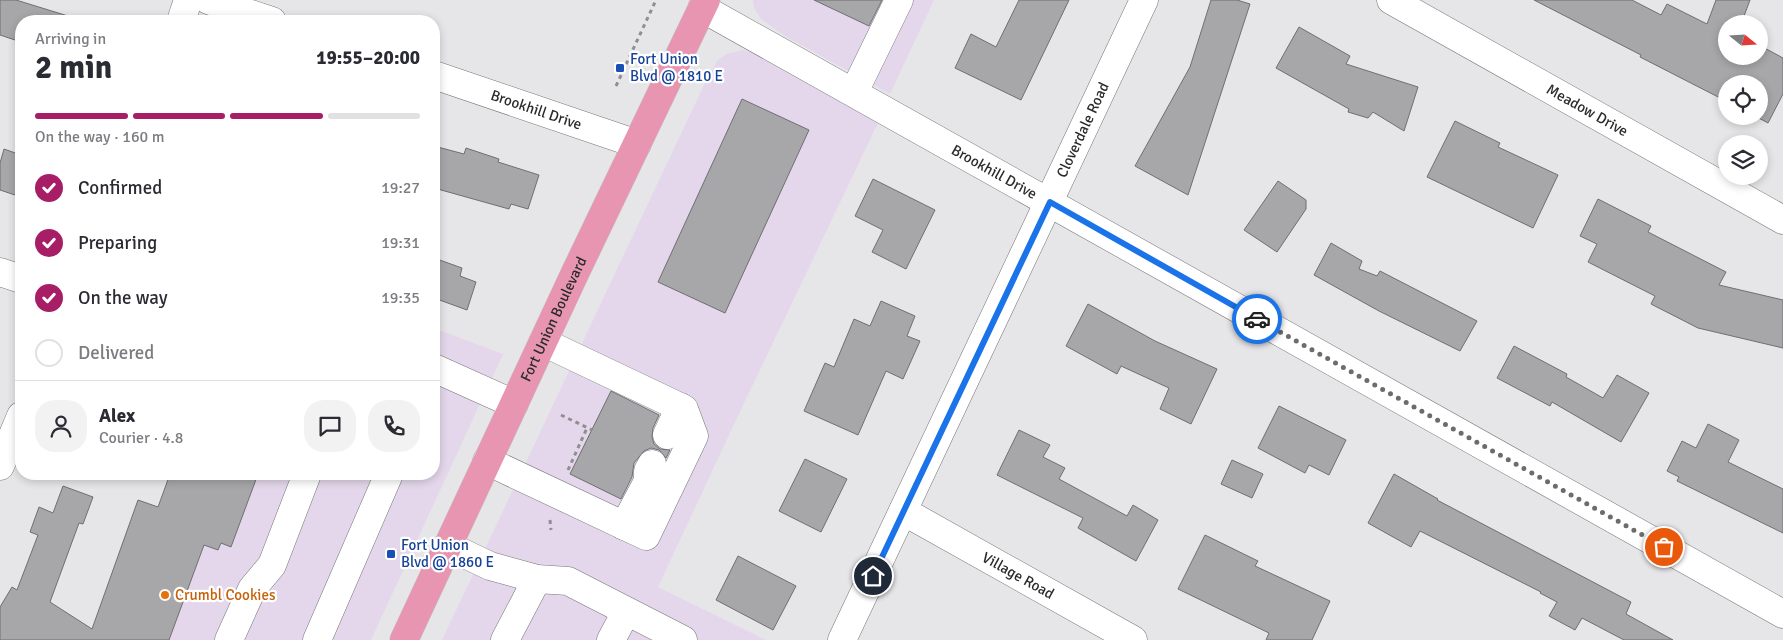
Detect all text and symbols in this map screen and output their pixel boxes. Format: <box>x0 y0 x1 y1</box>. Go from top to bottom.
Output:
north arrow <box>1718 15 1768 65</box>
map controls <box>1718 15 1768 185</box>
text: Arriving in <box>35 29 106 49</box>
text: 19:55–20:00 <box>316 46 420 70</box>
text: 2 min <box>35 48 112 87</box>
place label: Fort Union Blvd @ 1810 E <box>630 50 723 85</box>
marker: Fort Union Blvd @ 1810 E <box>614 62 626 74</box>
button: locate <box>1718 75 1768 125</box>
street label: Cloverdale Road <box>1053 79 1113 180</box>
street label: Meadow Drive <box>1543 80 1631 140</box>
street label: Brookhill Drive <box>488 86 584 134</box>
text: On the way · 160 m <box>35 127 165 147</box>
button: layers <box>1718 135 1768 185</box>
street label: Brookhill Drive <box>948 141 1040 203</box>
icon: check <box>35 174 63 202</box>
text: Confirmed <box>78 176 162 200</box>
text: 19:27 <box>381 178 420 198</box>
icon: check <box>35 229 63 257</box>
text: Preparing <box>78 231 157 255</box>
text: 19:31 <box>381 233 420 253</box>
street label: Fort Union Boulevard <box>517 254 590 384</box>
icon: check <box>35 284 63 312</box>
text: On the way <box>78 286 168 310</box>
text: 19:35 <box>381 288 420 308</box>
courier <box>1232 294 1282 344</box>
icon: car <box>1243 305 1271 333</box>
text: Delivered <box>78 341 154 365</box>
button: person <box>35 400 87 452</box>
button: chat <box>304 400 356 452</box>
button: phone <box>368 400 420 452</box>
text: Alex <box>99 404 135 428</box>
text: Courier · 4.8 <box>99 428 183 448</box>
pin <box>1643 526 1685 568</box>
icon: bag <box>1650 533 1678 561</box>
place label: Fort Union Blvd @ 1860 E <box>401 536 494 571</box>
marker: Fort Union Blvd @ 1860 E <box>385 548 397 560</box>
street label: Village Road <box>979 548 1057 603</box>
pin <box>852 555 894 597</box>
icon: home <box>859 562 887 590</box>
place label: Crumbl Cookies <box>175 586 276 604</box>
marker: Crumbl Cookies <box>159 589 171 601</box>

